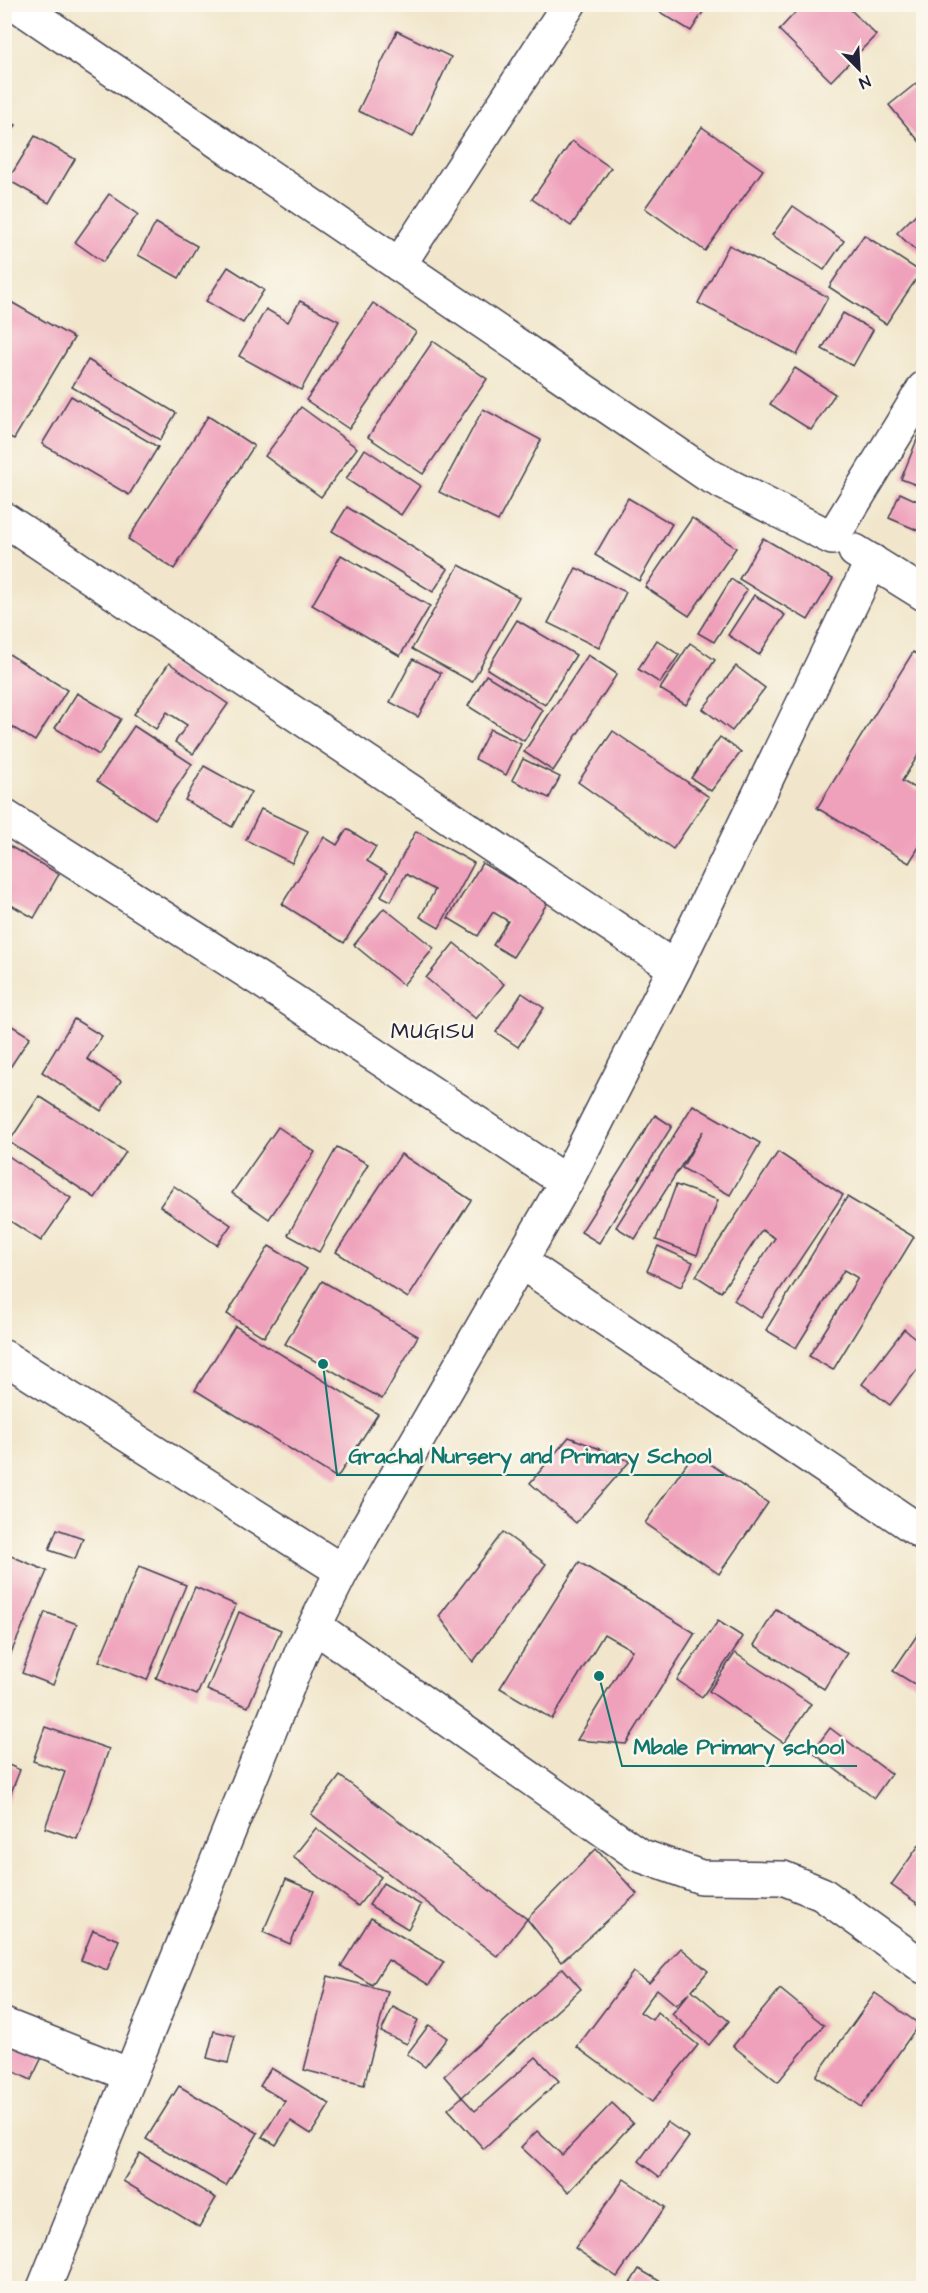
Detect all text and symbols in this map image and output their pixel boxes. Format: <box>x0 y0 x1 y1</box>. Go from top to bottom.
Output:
north arrow <box>829 39 889 99</box>
text: N <box>856 70 874 94</box>
district label: MUGISU <box>391 1016 475 1047</box>
callout: Grachal Nursery and Primary School <box>337 1436 724 1475</box>
text: Grachal Nursery and Primary School <box>349 1442 712 1474</box>
callout: Mbale Primary school <box>622 1727 857 1766</box>
text: Mbale Primary school <box>634 1733 845 1765</box>

